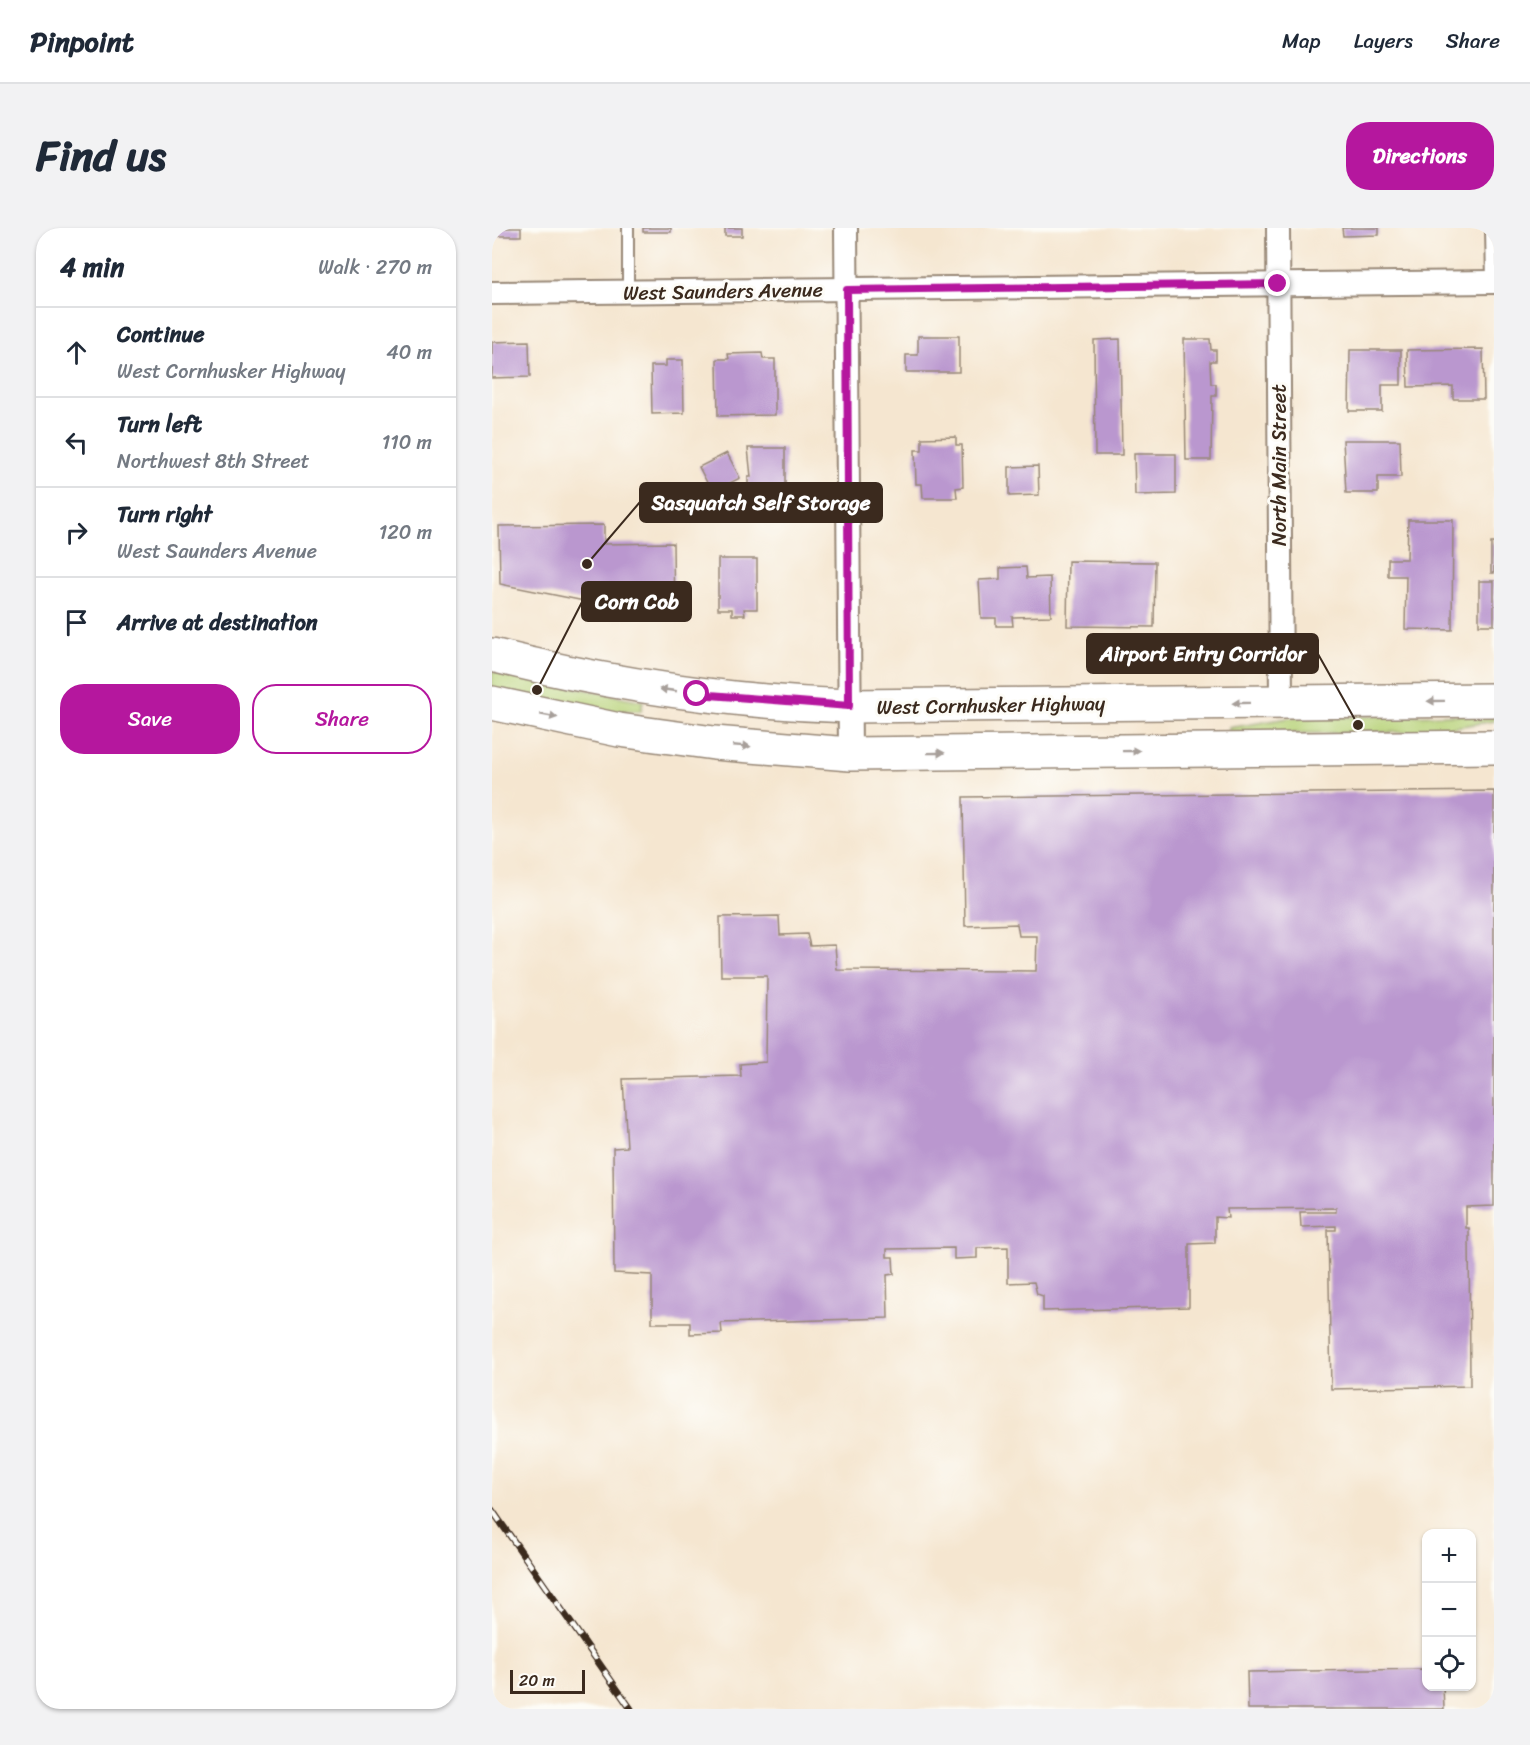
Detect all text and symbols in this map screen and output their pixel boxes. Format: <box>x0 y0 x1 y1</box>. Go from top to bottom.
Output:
text: Pinpoint <box>30 17 134 66</box>
text: Map <box>1282 22 1321 60</box>
text: Layers <box>1354 22 1413 60</box>
text: Share <box>1446 22 1500 60</box>
text: Find us <box>36 119 166 193</box>
button: Directions <box>1346 122 1494 190</box>
text: 4 min <box>60 244 124 290</box>
text: Walk · 270 m <box>318 250 432 285</box>
route end <box>1264 270 1290 296</box>
street label: West Saunders Avenue <box>623 272 823 311</box>
text: Continue <box>117 315 205 354</box>
text: 40 m <box>386 335 432 370</box>
icon: ahead <box>60 336 93 369</box>
text: West Cornhusker Highway <box>117 354 346 389</box>
street label: North Main Street <box>1262 384 1297 546</box>
text: Turn left <box>117 405 202 444</box>
text: 110 m <box>382 425 432 460</box>
icon: left <box>60 426 93 459</box>
text: Northwest 8th Street <box>117 444 310 479</box>
callout: Sasquatch Self Storage <box>640 483 882 522</box>
text: Sasquatch Self Storage <box>650 484 871 522</box>
text: Turn right <box>117 495 212 534</box>
text: 120 m <box>379 515 432 550</box>
icon: right <box>60 516 93 549</box>
text: West Saunders Avenue <box>117 534 317 569</box>
callout: Corn Cob <box>582 582 691 621</box>
text: Corn Cob <box>594 583 679 621</box>
text: Arrive at destination <box>117 603 318 642</box>
icon: arrive <box>60 606 93 639</box>
callout: Airport Entry Corridor <box>1087 634 1318 673</box>
text: Airport Entry Corridor <box>1099 635 1308 673</box>
route start <box>683 680 709 706</box>
button: Save <box>60 684 240 754</box>
button: Share <box>252 684 432 754</box>
one-way arrow <box>659 686 678 695</box>
street label: West Cornhusker Highway <box>876 686 1106 725</box>
one-way arrow <box>1426 696 1445 706</box>
one-way arrow <box>1231 698 1250 708</box>
one-way arrow <box>540 712 559 721</box>
one-way arrow <box>732 741 751 750</box>
one-way arrow <box>1122 746 1141 755</box>
one-way arrow <box>927 748 946 758</box>
map controls <box>1422 1529 1476 1691</box>
button: + <box>1422 1529 1476 1583</box>
button: − <box>1422 1583 1476 1637</box>
button: locate <box>1422 1637 1476 1691</box>
text: 20 m <box>519 1666 555 1695</box>
scale bar <box>510 1667 585 1694</box>

